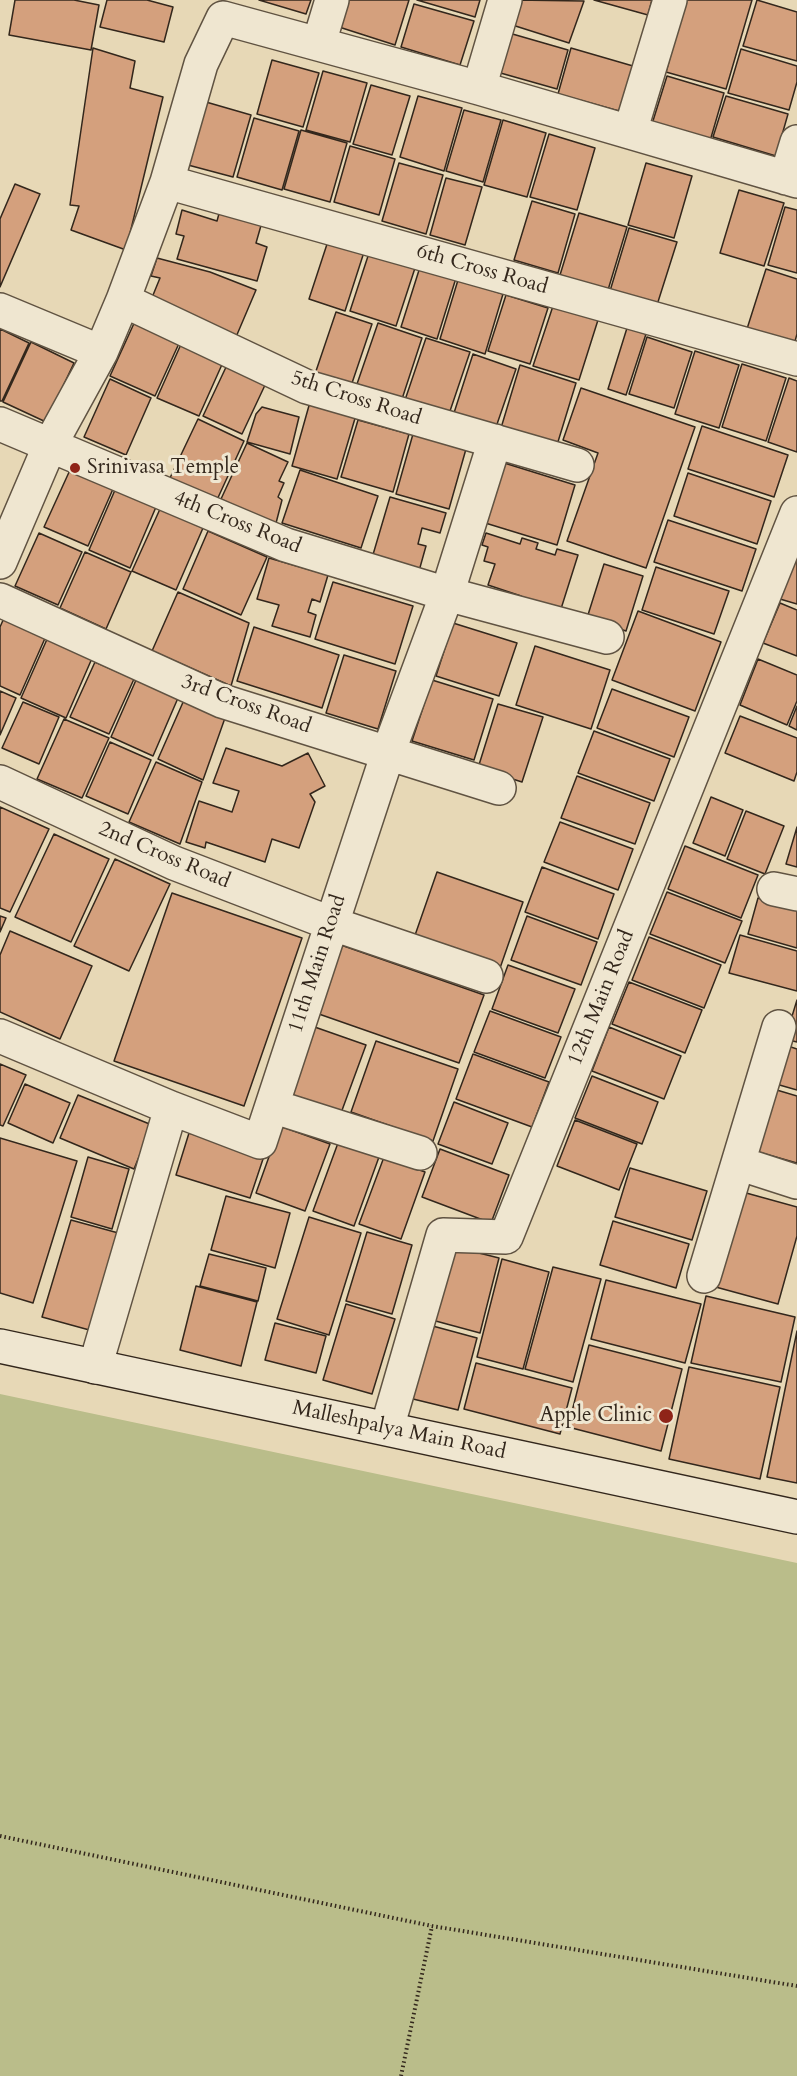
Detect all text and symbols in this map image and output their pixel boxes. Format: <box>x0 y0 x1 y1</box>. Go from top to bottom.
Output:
street label: 6th Cross Road <box>413 239 551 301</box>
street label: 5th Cross Road <box>288 366 424 432</box>
place label: Srinivasa Temple <box>87 455 239 481</box>
marker: Srinivasa Temple <box>68 461 82 475</box>
street label: 4th Cross Road <box>169 486 305 560</box>
street label: 3rd Cross Road <box>178 670 314 740</box>
street label: 2nd Cross Road <box>94 817 234 895</box>
street label: 11th Main Road <box>284 892 352 1036</box>
street label: 12th Main Road <box>563 927 641 1069</box>
street label: Malleshpalya Main Road <box>290 1396 508 1466</box>
place label: Apple Clinic <box>539 1403 652 1429</box>
marker: Apple Clinic <box>657 1407 675 1425</box>

